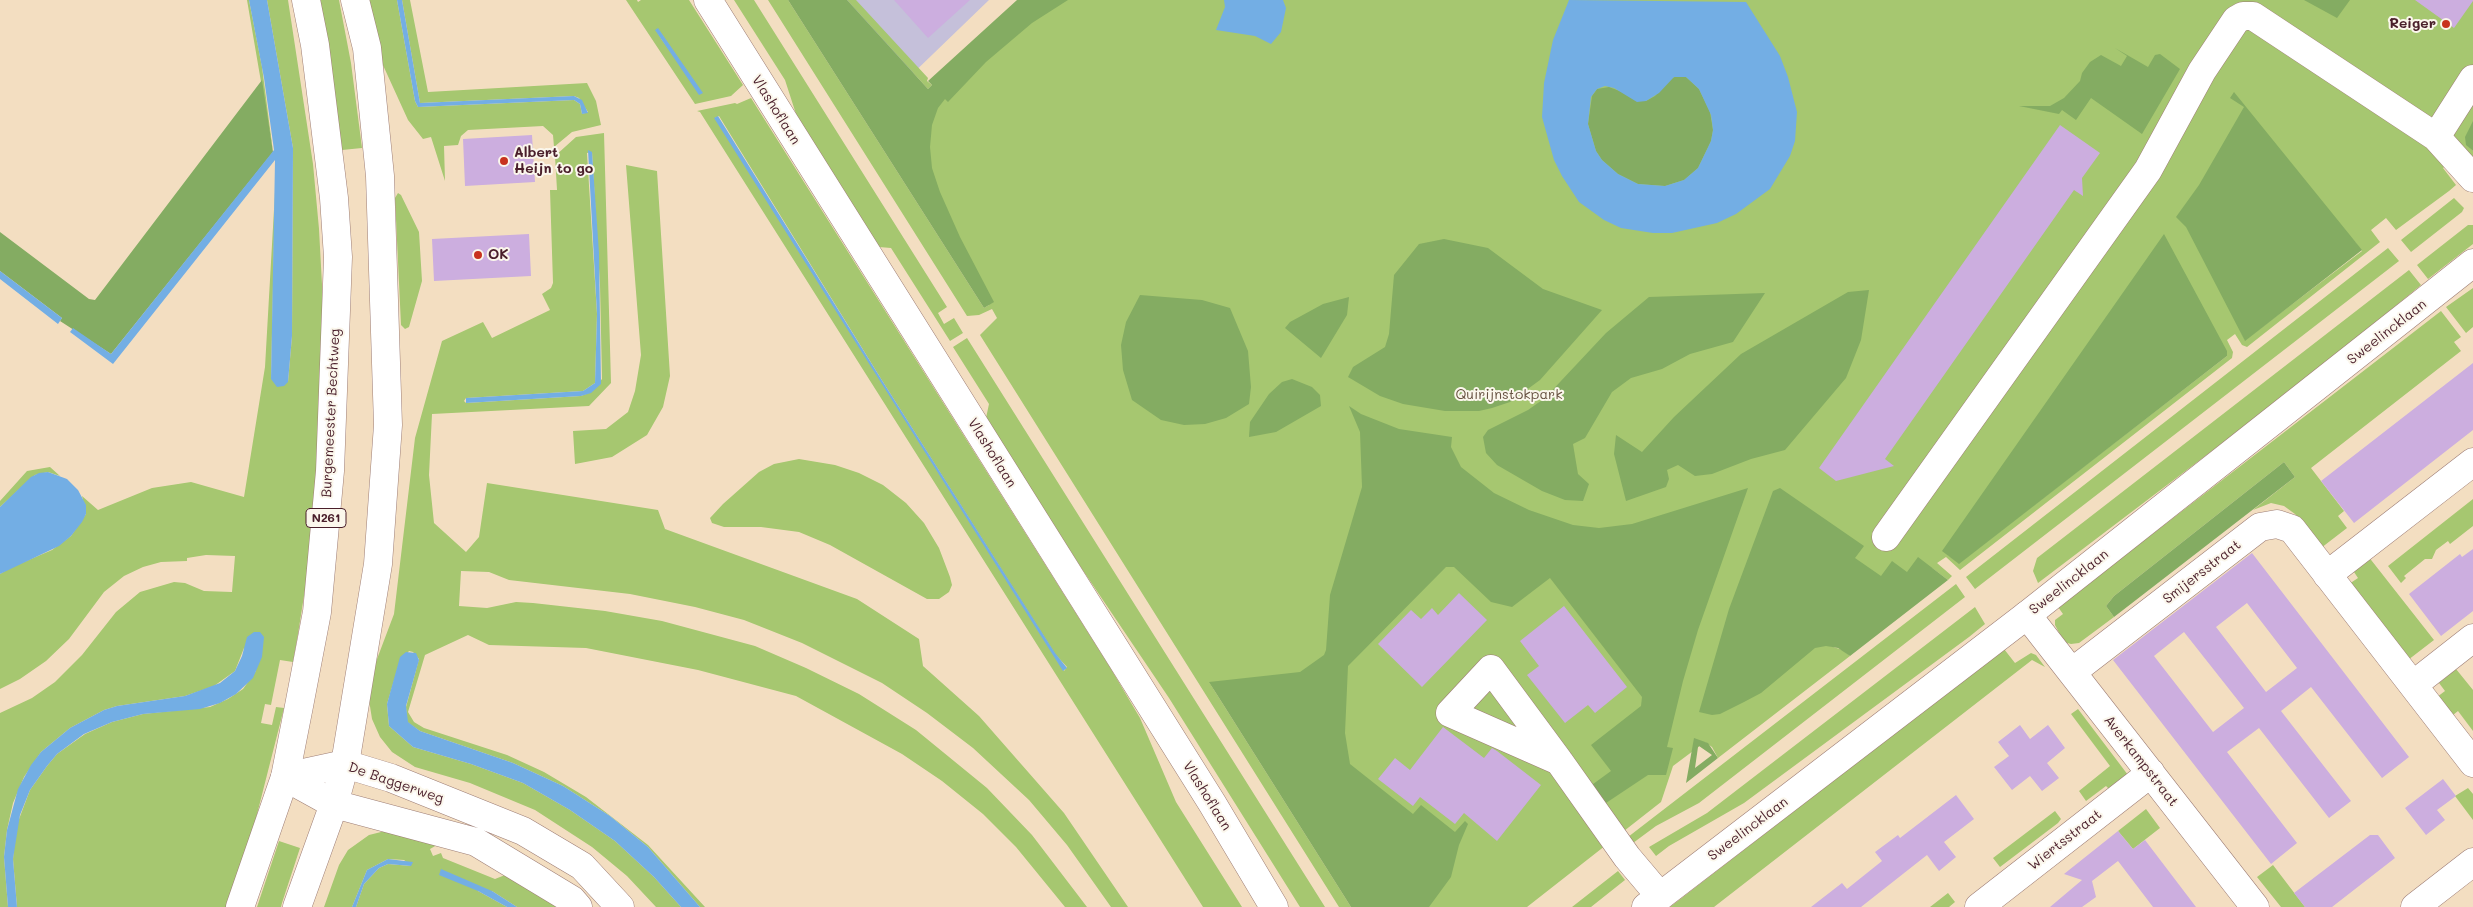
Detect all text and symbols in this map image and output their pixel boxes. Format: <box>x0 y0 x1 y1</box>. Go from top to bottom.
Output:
place label: Reiger <box>2389 16 2436 32</box>
marker: Reiger <box>2440 18 2452 30</box>
street label: Vlashoflaan <box>748 72 804 148</box>
place label: Albert Heijn to go <box>514 145 593 178</box>
marker: Albert Heijn to go <box>498 155 510 167</box>
place label: OK <box>488 247 509 263</box>
marker: OK <box>472 249 484 261</box>
street label: Sweelincklaan <box>2344 296 2430 368</box>
street label: Burgemeester Bechtweg <box>318 328 344 498</box>
park label: Quirijnstokpark <box>1455 387 1563 403</box>
street label: Vlashoflaan <box>964 415 1020 491</box>
road number: N261 <box>306 508 346 528</box>
street label: Smijersstraat <box>2160 536 2244 608</box>
street label: Sweelincklaan <box>2026 546 2112 618</box>
street label: Averkampstraat <box>2100 712 2182 810</box>
street label: Vlashoflaan <box>1179 758 1235 834</box>
street label: De Baggerweg <box>346 759 446 807</box>
street label: Sweelincklaan <box>1705 793 1791 865</box>
street label: Wiertsstraat <box>2025 806 2105 874</box>

